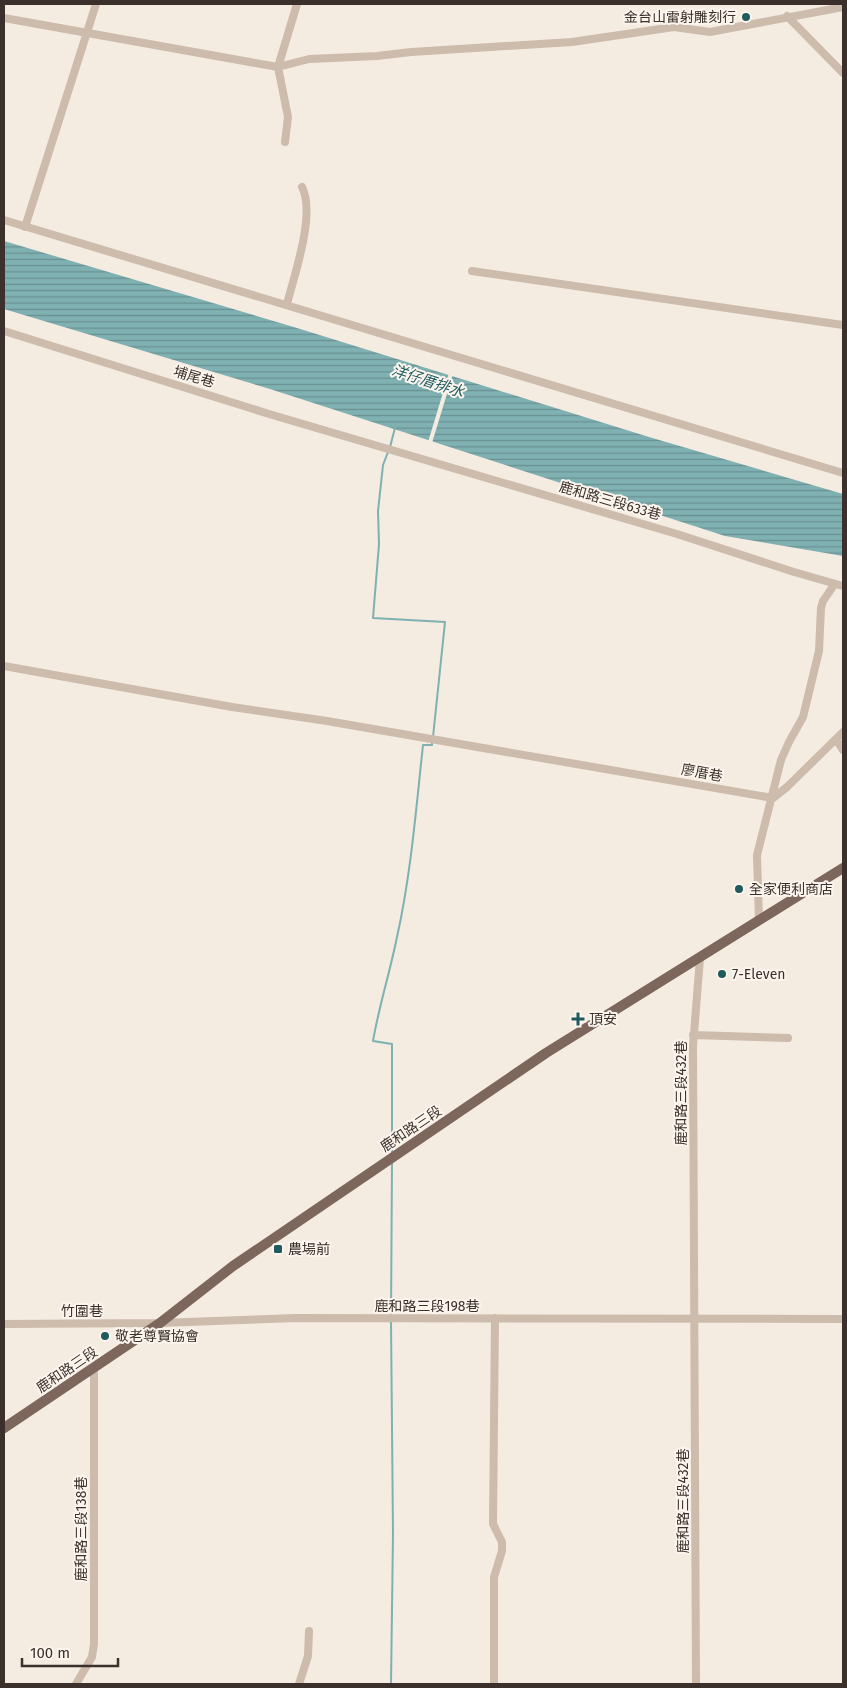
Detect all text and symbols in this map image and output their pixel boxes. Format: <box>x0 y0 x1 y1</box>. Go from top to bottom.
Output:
place label: 金台山雷射雕刻行 <box>624 9 736 26</box>
marker: 金台山雷射雕刻行 <box>740 11 752 23</box>
water label: 洋仔厝排水 <box>390 361 467 401</box>
street label: 埔尾巷 <box>171 363 217 391</box>
street label: 鹿和路三段633巷 <box>557 478 663 524</box>
street label: 廖厝巷 <box>680 761 724 785</box>
place label: 全家便利商店 <box>749 881 833 898</box>
marker: 全家便利商店 <box>733 883 745 895</box>
place label: 7-Eleven <box>732 966 786 983</box>
marker: 7-Eleven <box>716 968 728 980</box>
place label: 頂安 <box>589 1011 617 1028</box>
marker: 頂安 <box>571 1012 585 1026</box>
street label: 鹿和路三段432巷 <box>673 1041 690 1146</box>
street label: 鹿和路三段 <box>377 1102 445 1156</box>
place label: 農場前 <box>288 1241 330 1258</box>
marker: 農場前 <box>272 1243 284 1255</box>
street label: 鹿和路三段198巷 <box>374 1298 480 1315</box>
street label: 竹圍巷 <box>61 1303 103 1320</box>
place label: 敬老尊賢協會 <box>115 1328 199 1345</box>
marker: 敬老尊賢協會 <box>99 1330 111 1342</box>
street label: 鹿和路三段 <box>33 1343 101 1397</box>
street label: 鹿和路三段432巷 <box>675 1449 692 1554</box>
street label: 鹿和路三段138巷 <box>73 1477 90 1581</box>
scale bar <box>22 1636 119 1668</box>
text: 100 m <box>30 1644 70 1662</box>

